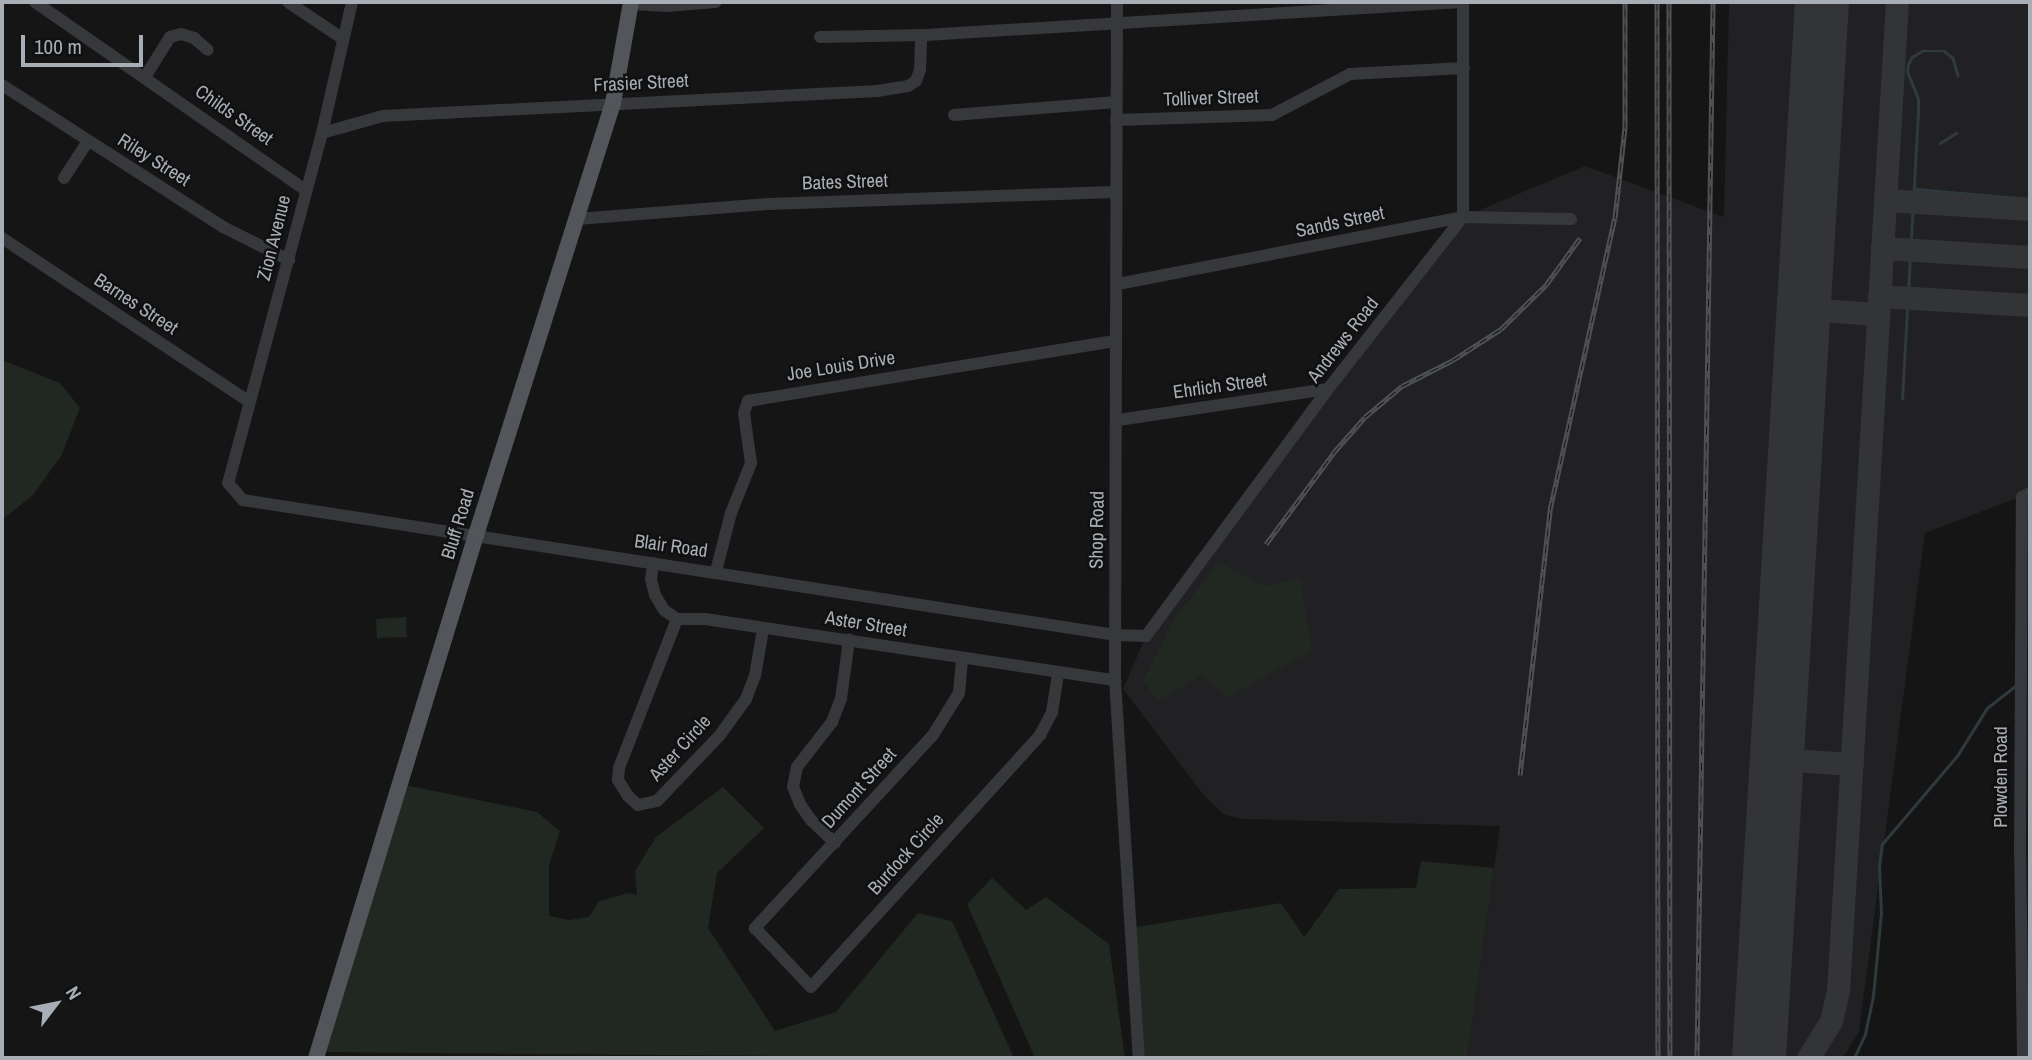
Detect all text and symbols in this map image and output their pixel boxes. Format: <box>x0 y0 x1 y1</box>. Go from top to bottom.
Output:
scale bar <box>24 21 147 65</box>
text: 100 m <box>34 32 82 61</box>
street label: Frasier Street <box>593 69 689 97</box>
street label: Childs Street <box>191 80 277 150</box>
street label: Tolliver Street <box>1163 85 1259 111</box>
street label: Riley Street <box>113 129 195 191</box>
street label: Bates Street <box>802 169 888 195</box>
street label: Zion Avenue <box>252 193 296 283</box>
street label: Sands Street <box>1294 201 1386 243</box>
street label: Barnes Street <box>90 268 182 340</box>
street label: Andrews Road <box>1303 293 1383 387</box>
street label: Joe Louis Drive <box>785 346 897 386</box>
street label: Ehrlich Street <box>1172 368 1268 404</box>
street label: Bluff Road <box>437 486 479 562</box>
street label: Shop Road <box>1085 491 1109 569</box>
street label: Blair Road <box>633 530 709 562</box>
street label: Aster Street <box>824 606 908 642</box>
street label: Aster Circle <box>644 710 716 786</box>
street label: Plowden Road <box>1990 726 2012 828</box>
street label: Dumont Street <box>817 743 901 833</box>
street label: Burdock Circle <box>863 808 949 900</box>
north arrow <box>21 969 91 1039</box>
text: N <box>60 981 88 1005</box>

